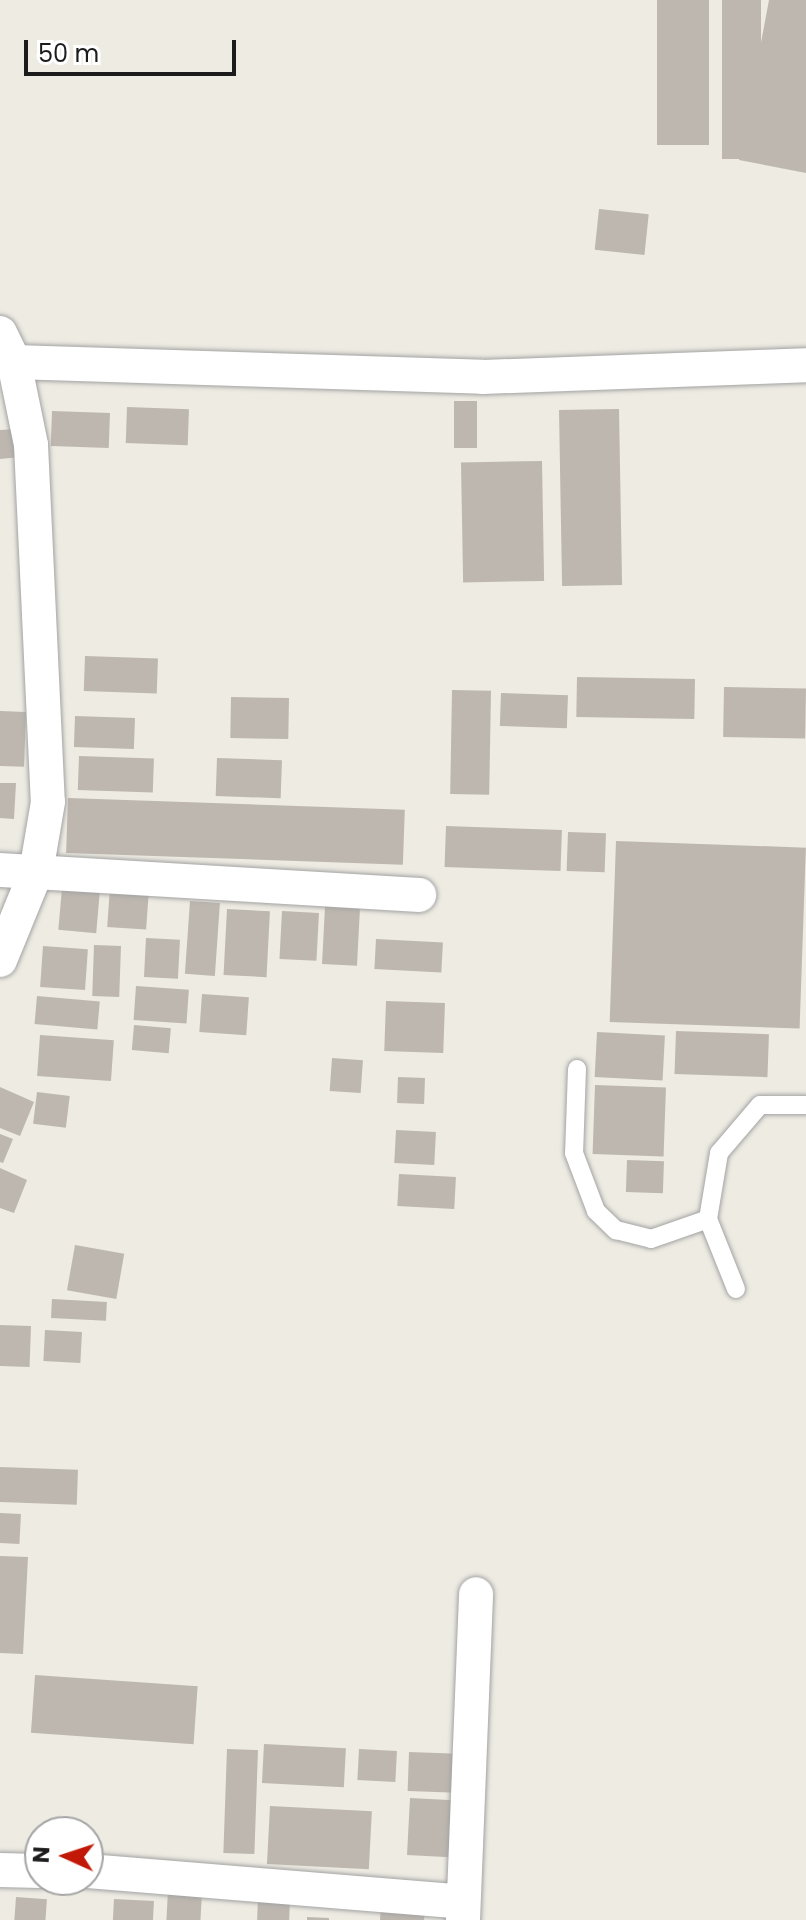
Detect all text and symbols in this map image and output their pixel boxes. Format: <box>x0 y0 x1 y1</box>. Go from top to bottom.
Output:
scale bar <box>28 24 240 74</box>
text: 50 m <box>38 37 99 70</box>
north arrow <box>24 1816 104 1896</box>
text: N <box>26 1846 57 1864</box>

